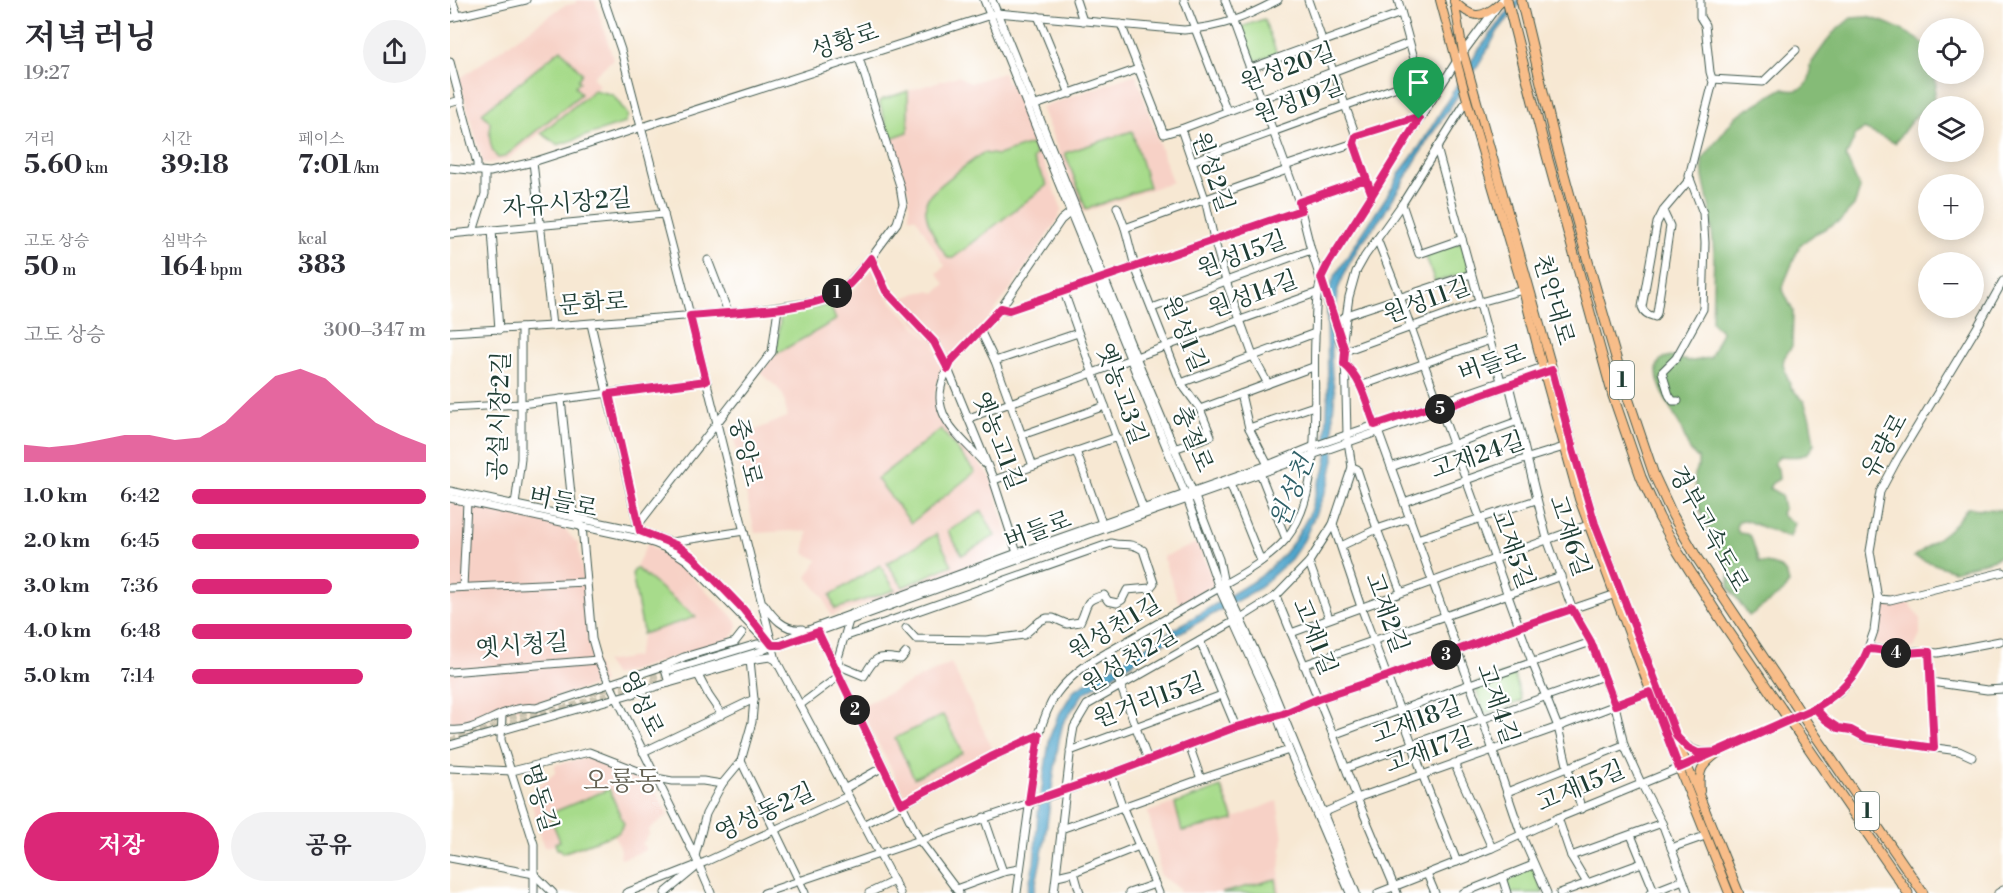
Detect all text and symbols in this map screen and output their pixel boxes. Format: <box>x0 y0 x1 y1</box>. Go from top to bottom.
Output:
street label: 성황로 <box>807 17 883 67</box>
text: 저녁 러닝 <box>24 18 157 59</box>
map controls <box>1918 18 1984 318</box>
button: locate <box>1918 18 1984 84</box>
button: share <box>363 20 426 83</box>
street label: 원성20길 <box>1236 37 1340 99</box>
pin <box>1393 57 1444 119</box>
text: 19:27 <box>24 61 70 86</box>
icon: arrive <box>1402 66 1435 99</box>
street label: 원성19길 <box>1250 71 1348 131</box>
button: layers <box>1918 96 1984 162</box>
street label: 원성2길 <box>1184 128 1240 216</box>
text: 거리 <box>24 129 55 149</box>
text: 시간 <box>161 129 192 149</box>
text: 페이스 <box>298 129 344 149</box>
text: 5.60 <box>24 149 83 181</box>
text: 39:18 <box>161 149 229 181</box>
text: 7:01 <box>298 149 351 181</box>
text: km <box>83 158 108 178</box>
text: /km <box>351 158 380 178</box>
button: + <box>1918 174 1984 240</box>
street label: 자유시장2길 <box>501 183 633 225</box>
street label: 원성15길 <box>1193 225 1291 285</box>
text: kcal <box>298 229 327 249</box>
text: 고도 상승 <box>24 231 89 251</box>
text: 심박수 <box>161 231 207 251</box>
text: 383 <box>298 249 346 281</box>
text: 50 <box>24 251 59 283</box>
text: 164 <box>161 251 207 283</box>
street label: 천안대로 <box>1526 251 1580 349</box>
button: − <box>1918 252 1984 318</box>
text: m <box>59 260 76 280</box>
text: bpm <box>207 260 243 280</box>
street label: 원성14길 <box>1204 265 1302 325</box>
street label: 원성11길 <box>1379 271 1475 331</box>
pin: 1 <box>822 278 852 308</box>
text: 1 <box>833 283 841 303</box>
street label: 문화로 <box>557 287 629 321</box>
street label: 원성1길 <box>1155 291 1213 377</box>
text: 300–347 m <box>324 318 426 343</box>
text: 고도 상승 <box>24 323 105 348</box>
street label: 버들로 <box>1454 338 1530 390</box>
street label: 옛농고3길 <box>1089 339 1153 449</box>
street label: 공설시장2길 <box>483 351 517 481</box>
road number: 1 <box>1610 361 1634 399</box>
street label: 옛농고1길 <box>966 388 1030 494</box>
pin: 5 <box>1425 394 1455 424</box>
text: 5 <box>1435 399 1445 419</box>
street label: 충절로 <box>1165 401 1219 477</box>
street label: 유량로 <box>1855 408 1915 484</box>
street label: 중앙로 <box>722 415 768 489</box>
street label: 고재24길 <box>1427 426 1529 486</box>
water label: 원성천 <box>1263 449 1322 533</box>
street label: 경부고속도로 <box>1661 461 1755 597</box>
street label: 버들로 <box>526 481 600 525</box>
text: 1.0 km <box>24 484 88 509</box>
text: 6:42 <box>120 484 160 509</box>
street label: 고재6길 <box>1542 491 1596 581</box>
street label: 버들로 <box>1000 505 1076 557</box>
street label: 고재5길 <box>1484 505 1540 593</box>
text: 2.0 km <box>24 529 90 554</box>
text: 6:45 <box>120 529 160 554</box>
street label: 고재2길 <box>1358 569 1414 657</box>
text: 3.0 km <box>24 574 90 599</box>
text: 7:36 <box>120 574 158 599</box>
street label: 원성천1길 <box>1063 589 1167 667</box>
street label: 고재1길 <box>1285 594 1343 680</box>
text: 4.0 km <box>24 619 91 644</box>
text: 6:48 <box>120 619 161 644</box>
street label: 원성천2길 <box>1077 620 1183 700</box>
street label: 옛시청길 <box>474 627 570 665</box>
pin: 4 <box>1881 638 1911 668</box>
pin: 3 <box>1431 640 1461 670</box>
text: 4 <box>1891 643 1901 663</box>
text: 3 <box>1441 645 1451 665</box>
street label: 고재4길 <box>1469 659 1525 749</box>
text: 5.0 km <box>24 664 90 689</box>
text: 7:14 <box>120 664 155 689</box>
street label: 영성로 <box>612 666 670 742</box>
street label: 원거리15길 <box>1089 667 1209 735</box>
street label: 고재18길 <box>1368 691 1466 751</box>
pin: 2 <box>840 695 870 725</box>
text: 2 <box>850 700 860 720</box>
street label: 고재17길 <box>1381 721 1477 781</box>
street label: 고재15길 <box>1532 755 1630 819</box>
street label: 명동길 <box>514 760 564 836</box>
district label: 오룡동 <box>583 765 661 799</box>
street label: 영성동2길 <box>710 777 820 849</box>
road number: 1 <box>1855 792 1879 830</box>
button: 저장 <box>24 812 219 881</box>
button: 공유 <box>231 812 426 881</box>

